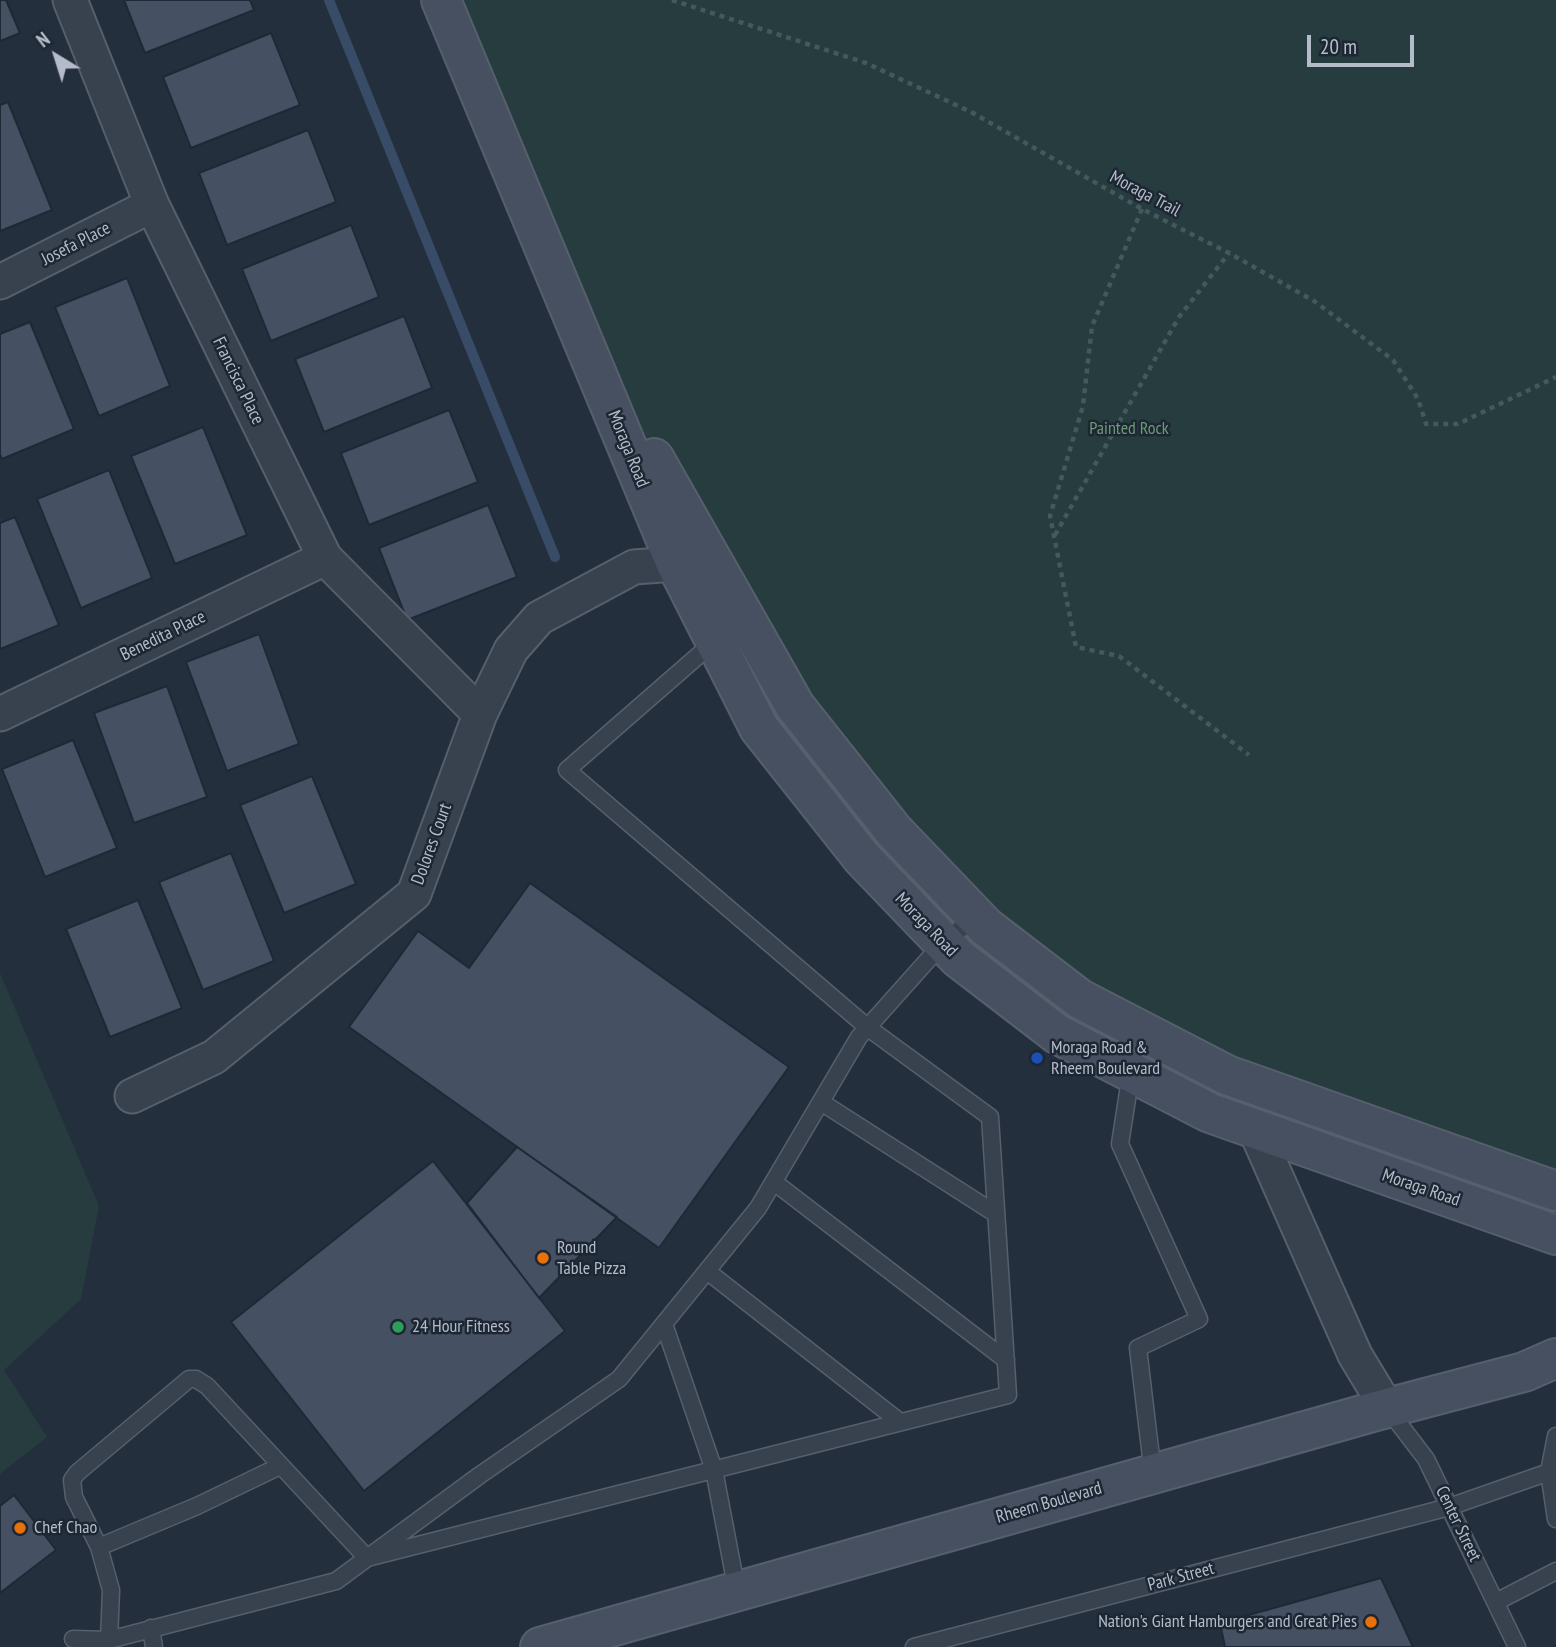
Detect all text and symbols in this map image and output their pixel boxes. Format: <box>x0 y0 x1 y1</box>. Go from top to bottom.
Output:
north arrow <box>21 21 91 91</box>
scale bar <box>1311 21 1418 65</box>
text: N <box>32 27 54 52</box>
text: 20 m <box>1320 33 1357 60</box>
street label: Moraga Trail <box>1106 166 1184 222</box>
street label: Josefa Place <box>38 218 114 270</box>
street label: Francisca Place <box>208 334 268 428</box>
street label: Moraga Road <box>603 407 653 491</box>
park label: Painted Rock <box>1089 418 1169 440</box>
street label: Benedita Place <box>117 606 209 666</box>
street label: Dolores Court <box>407 800 457 888</box>
street label: Moraga Road <box>890 888 962 962</box>
place label: Moraga Road & Rheem Boulevard <box>1051 1037 1160 1080</box>
marker: Moraga Road & Rheem Boulevard <box>1029 1050 1045 1066</box>
street label: Moraga Road <box>1379 1165 1463 1211</box>
place label: Round Table Pizza <box>557 1237 626 1280</box>
marker: Round Table Pizza <box>535 1250 551 1266</box>
place label: 24 Hour Fitness <box>412 1316 510 1338</box>
marker: 24 Hour Fitness <box>390 1319 406 1335</box>
street label: Rheem Boulevard <box>994 1478 1104 1528</box>
street label: Center Street <box>1430 1483 1486 1565</box>
place label: Chef Chao <box>34 1517 97 1539</box>
marker: Chef Chao <box>12 1520 28 1536</box>
street label: Park Street <box>1145 1558 1217 1596</box>
place label: Nation's Giant Hamburgers and Great Pies <box>1098 1611 1357 1633</box>
marker: Nation's Giant Hamburgers and Great Pies <box>1363 1614 1379 1630</box>

